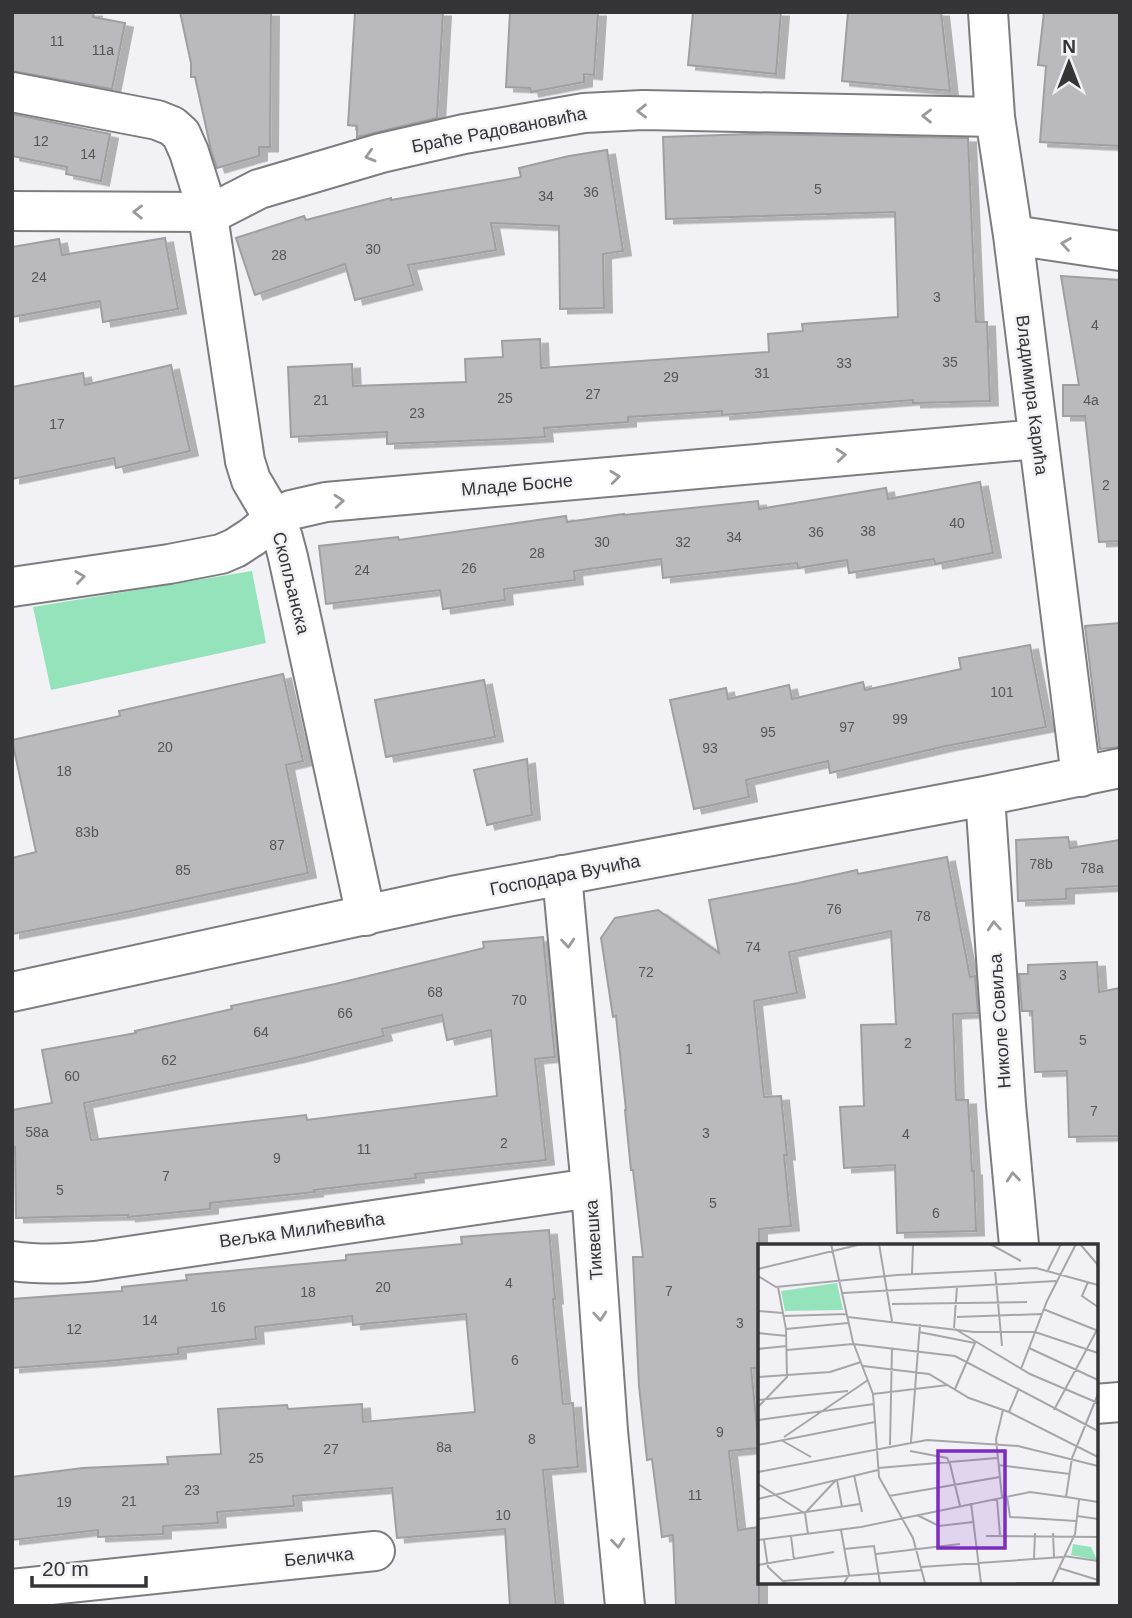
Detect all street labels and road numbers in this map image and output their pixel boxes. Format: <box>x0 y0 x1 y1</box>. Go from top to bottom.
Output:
street label: Браће Радовановића <box>410 103 589 157</box>
street label: Владимира Карића <box>1012 314 1052 477</box>
street label: Младе Босне <box>460 470 574 500</box>
street label: Скопљанска <box>269 530 314 637</box>
street label: Господара Вучића <box>488 850 643 899</box>
street label: Николе Совиља <box>985 952 1015 1089</box>
street label: Тиквешка <box>581 1198 607 1281</box>
street label: Вељка Милићевића <box>218 1208 387 1252</box>
street label: Беличка <box>283 1543 356 1571</box>

